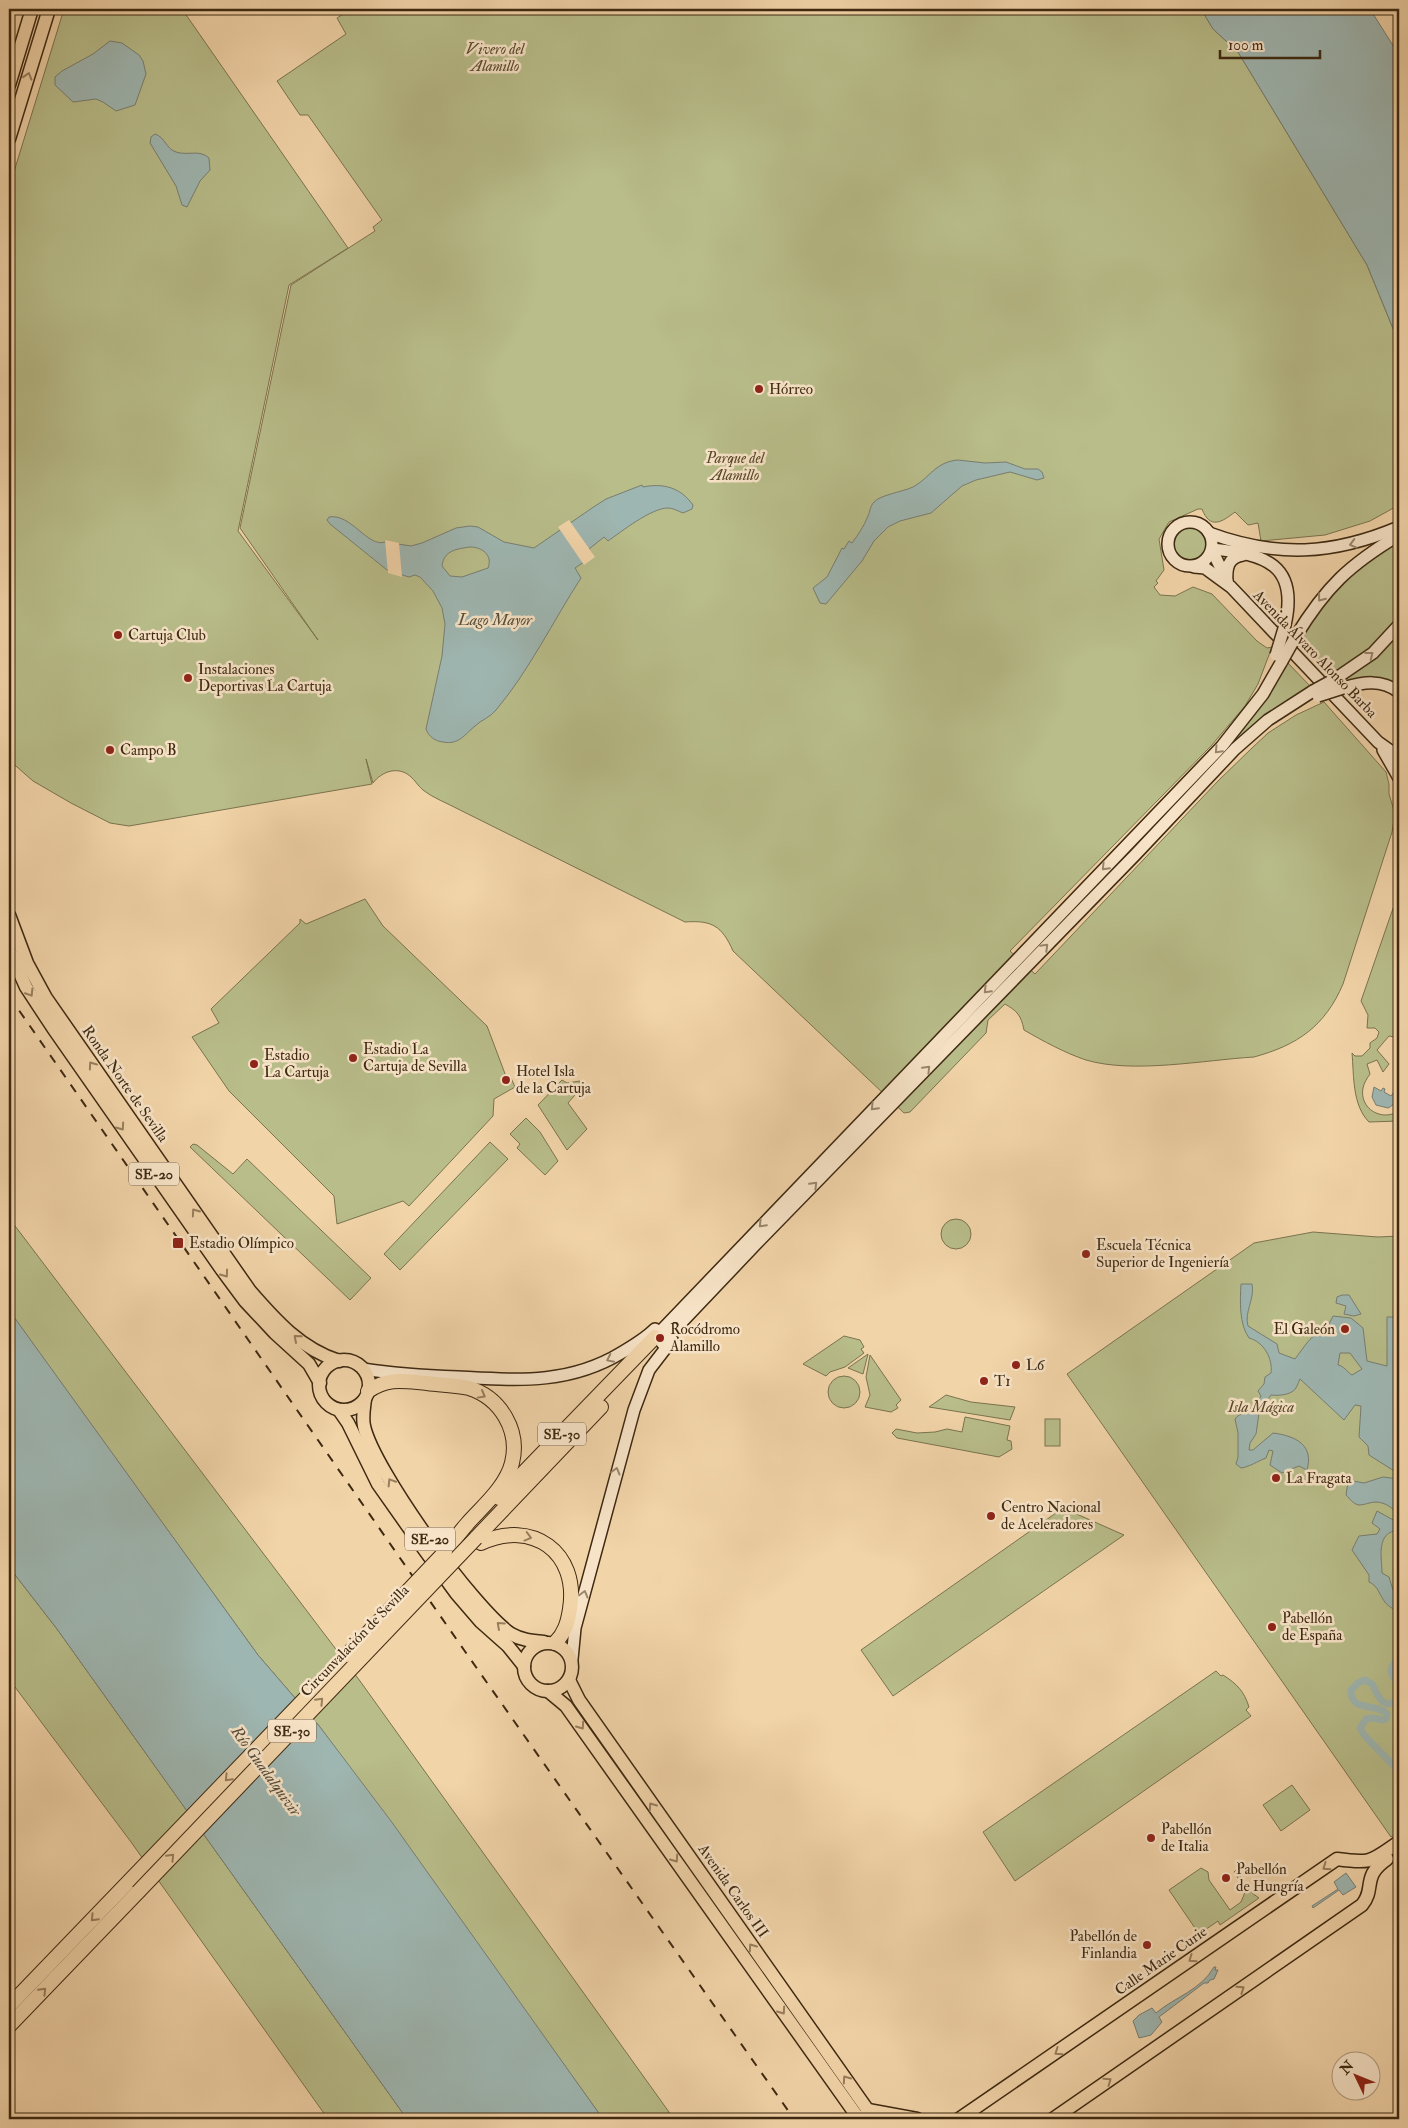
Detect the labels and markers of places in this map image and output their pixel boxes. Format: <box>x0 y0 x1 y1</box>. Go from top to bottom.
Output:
place label: Hórreo <box>769 380 813 399</box>
marker: Hórreo <box>753 383 765 395</box>
place label: Cartuja Club <box>128 626 206 645</box>
marker: Cartuja Club <box>112 629 124 641</box>
place label: Instalaciones Deportivas La Cartuja <box>198 660 333 697</box>
marker: Instalaciones Deportivas La Cartuja <box>182 672 194 684</box>
place label: Campo B <box>120 741 176 761</box>
marker: Campo B <box>104 744 116 756</box>
place label: Estadio La Cartuja de Sevilla <box>363 1040 468 1076</box>
place label: Estadio La Cartuja <box>264 1046 330 1082</box>
marker: Estadio La Cartuja de Sevilla <box>347 1052 359 1064</box>
marker: Estadio La Cartuja <box>248 1058 260 1070</box>
place label: Hotel Isla de la Cartuja <box>516 1062 592 1098</box>
marker: Hotel Isla de la Cartuja <box>500 1074 512 1086</box>
place label: Estadio Olímpico <box>189 1234 294 1254</box>
marker: Estadio Olímpico <box>171 1236 185 1250</box>
place label: Escuela Técnica Superior de Ingeniería <box>1096 1236 1230 1273</box>
marker: Escuela Técnica Superior de Ingeniería <box>1080 1248 1092 1260</box>
place label: Rocódromo Alamillo <box>669 1320 740 1356</box>
place label: El Galeón <box>1273 1320 1335 1339</box>
marker: El Galeón <box>1339 1323 1351 1335</box>
marker: Rocódromo Alamillo <box>654 1332 666 1344</box>
place label: L6 <box>1026 1356 1046 1375</box>
marker: L6 <box>1010 1359 1022 1371</box>
place label: T1 <box>994 1372 1011 1391</box>
marker: T1 <box>978 1375 990 1387</box>
place label: La Fragata <box>1286 1469 1352 1488</box>
marker: La Fragata <box>1270 1472 1282 1484</box>
place label: Centro Nacional de Aceleradores <box>1001 1498 1101 1534</box>
marker: Centro Nacional de Aceleradores <box>985 1510 997 1522</box>
place label: Pabellón de España <box>1282 1609 1343 1646</box>
marker: Pabellón de España <box>1266 1621 1278 1633</box>
place label: Pabellón de Italia <box>1161 1820 1212 1856</box>
marker: Pabellón de Italia <box>1145 1832 1157 1844</box>
place label: Pabellón de Hungría <box>1236 1860 1304 1896</box>
marker: Pabellón de Hungría <box>1220 1872 1232 1884</box>
place label: Pabellón de Finlandia <box>1069 1927 1138 1963</box>
marker: Pabellón de Finlandia <box>1141 1939 1153 1951</box>

